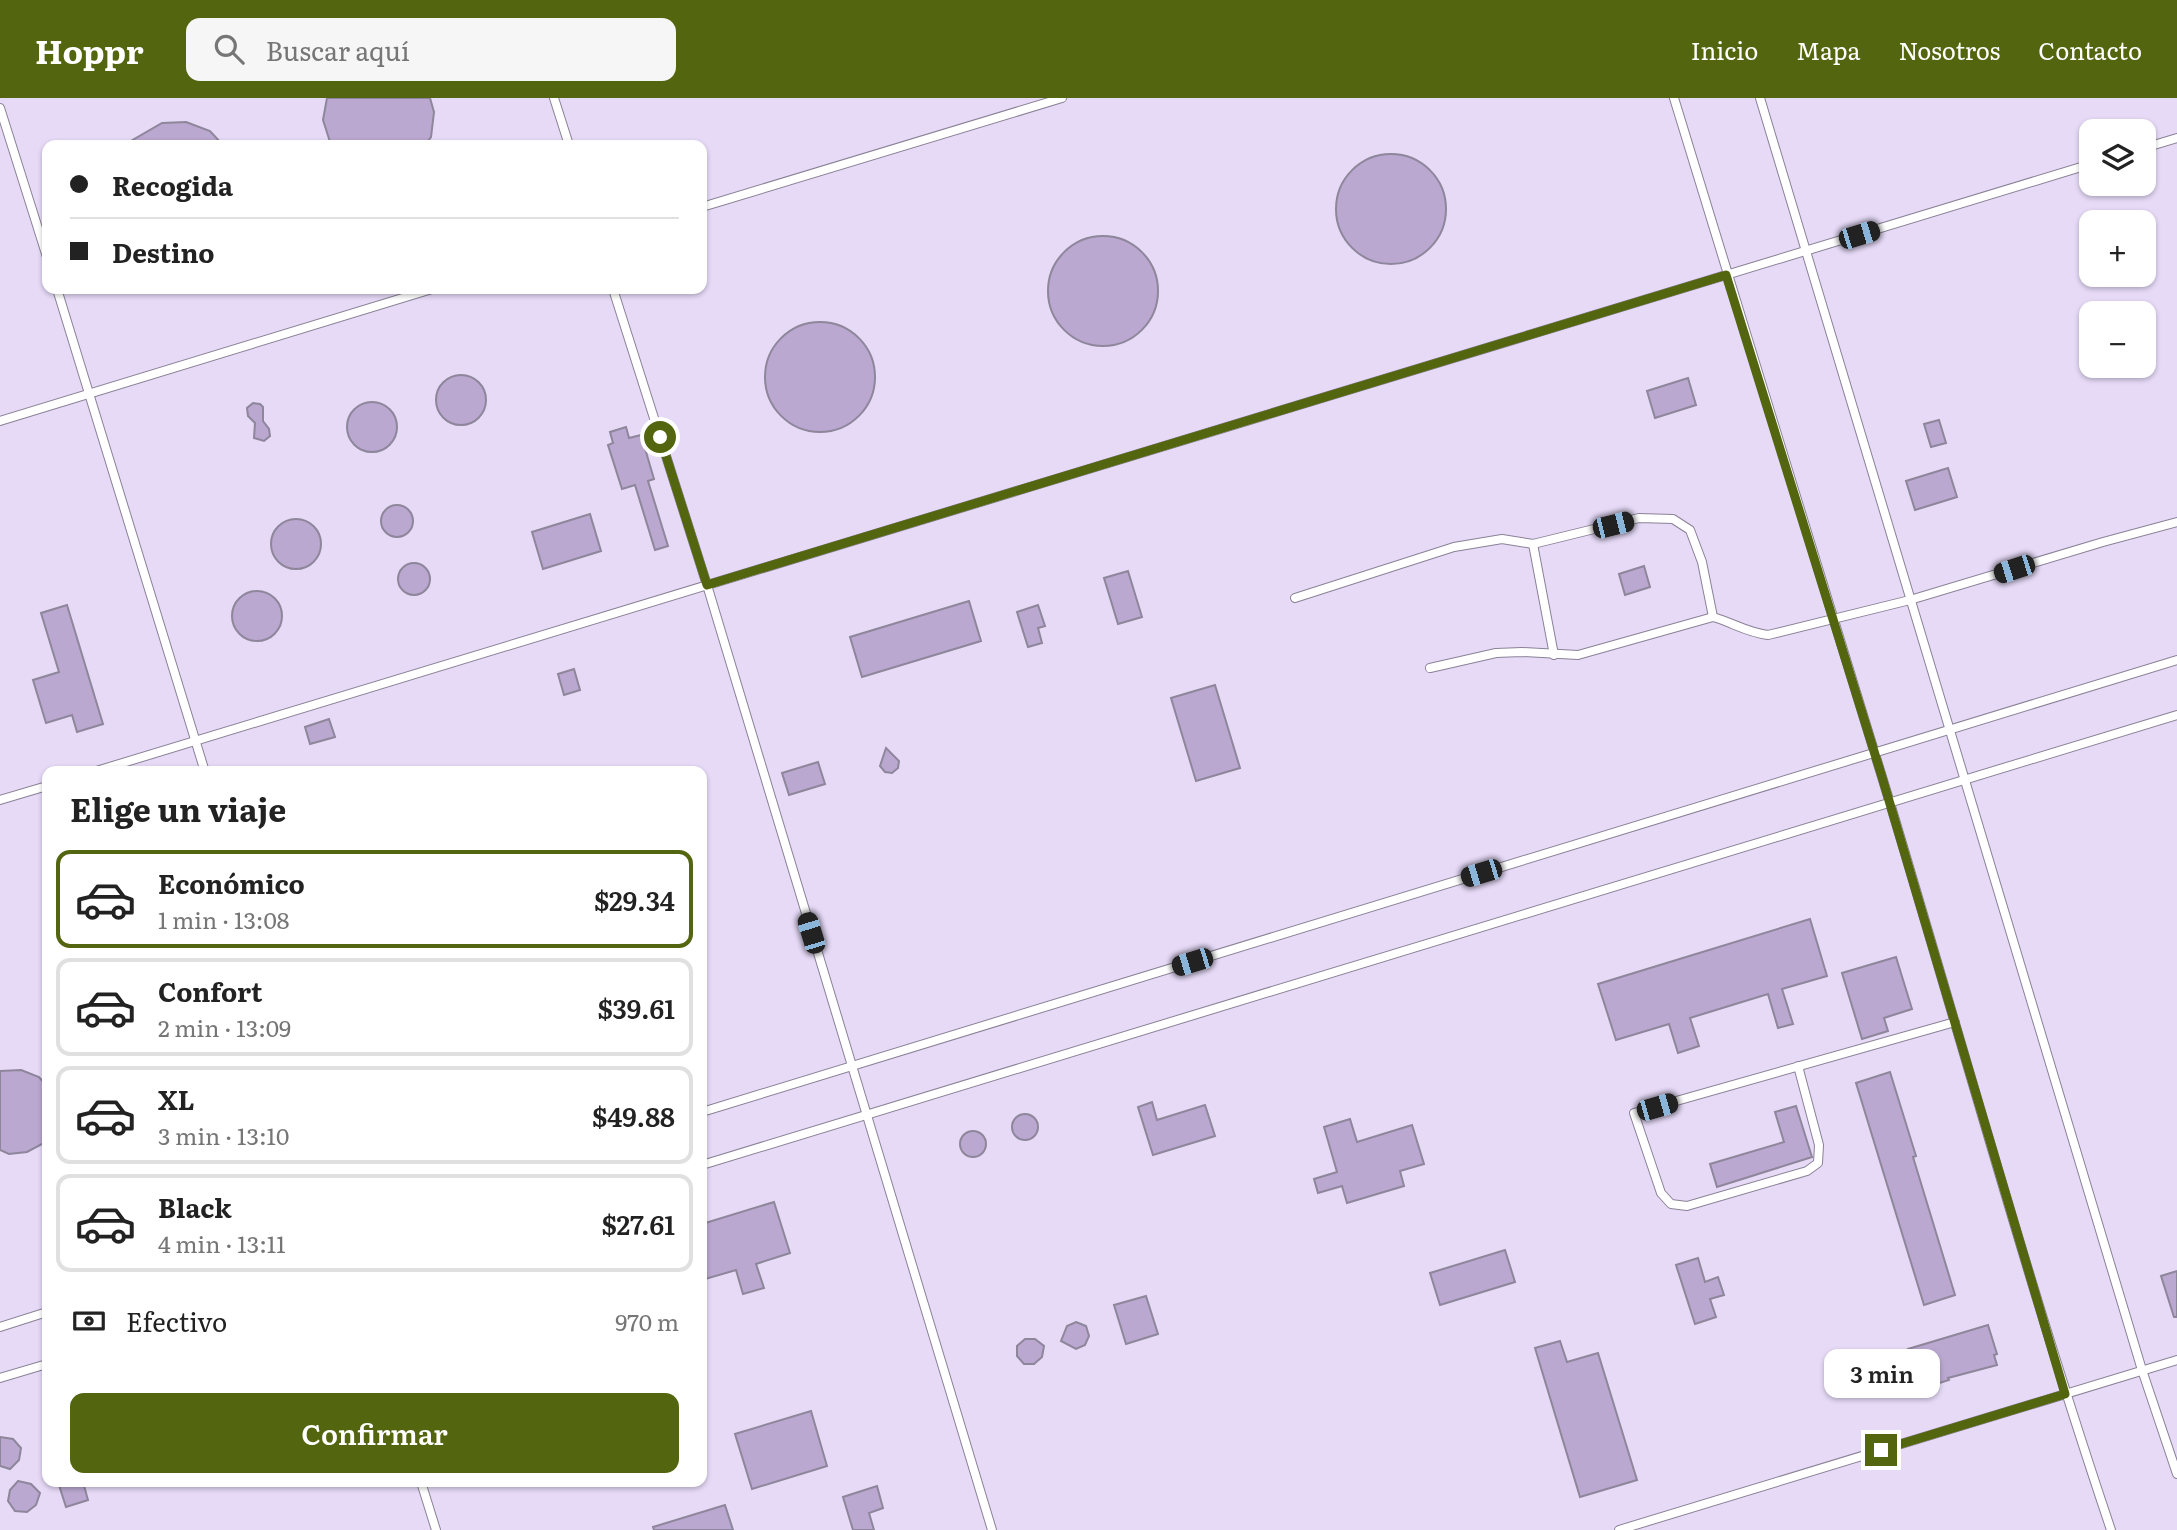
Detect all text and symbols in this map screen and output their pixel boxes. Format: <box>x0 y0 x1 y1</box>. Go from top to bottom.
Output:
search box <box>186 18 676 81</box>
text: Hoppr <box>35 25 144 74</box>
icon: search <box>210 30 248 68</box>
text: Buscar aquí <box>266 30 410 69</box>
text: Inicio <box>1691 32 1758 67</box>
text: Mapa <box>1796 32 1860 67</box>
text: Nosotros <box>1898 32 2000 67</box>
text: Contacto <box>2038 32 2142 67</box>
map controls <box>2079 119 2156 378</box>
button: layers <box>2079 119 2156 196</box>
text: Recogida <box>112 165 233 204</box>
button: + <box>2079 210 2156 287</box>
car <box>1836 219 1883 251</box>
text: Destino <box>112 232 215 271</box>
button: − <box>2079 301 2156 378</box>
route start <box>644 421 676 453</box>
car <box>1591 510 1636 540</box>
car <box>1991 553 2038 585</box>
text: Elige un viaje <box>70 784 286 832</box>
car <box>1458 857 1505 889</box>
text: Económico <box>158 863 305 902</box>
icon: car <box>74 868 137 931</box>
text: $29.34 <box>594 880 675 919</box>
text: 1 min · 13:08 <box>158 902 289 936</box>
car <box>795 910 828 956</box>
car <box>1169 946 1216 978</box>
text: Confort <box>158 971 262 1010</box>
icon: car <box>74 976 137 1039</box>
text: $39.61 <box>597 988 675 1027</box>
text: 2 min · 13:09 <box>158 1010 291 1044</box>
text: XL <box>158 1079 195 1118</box>
icon: car <box>74 1084 137 1147</box>
car <box>1634 1091 1681 1123</box>
text: $49.88 <box>592 1096 675 1135</box>
text: 3 min · 13:10 <box>158 1118 289 1152</box>
text: Black <box>158 1187 232 1226</box>
icon: car <box>74 1192 137 1255</box>
text: $27.61 <box>601 1204 675 1243</box>
text: 4 min · 13:11 <box>158 1226 286 1260</box>
text: Efectivo <box>126 1301 227 1340</box>
icon: cash <box>70 1302 108 1340</box>
text: 970 m <box>615 1304 679 1338</box>
callout: 3 min <box>1823 1348 1939 1398</box>
text: 3 min <box>1850 1356 1914 1390</box>
button: Confirmar <box>70 1393 679 1473</box>
route end <box>1865 1434 1897 1466</box>

